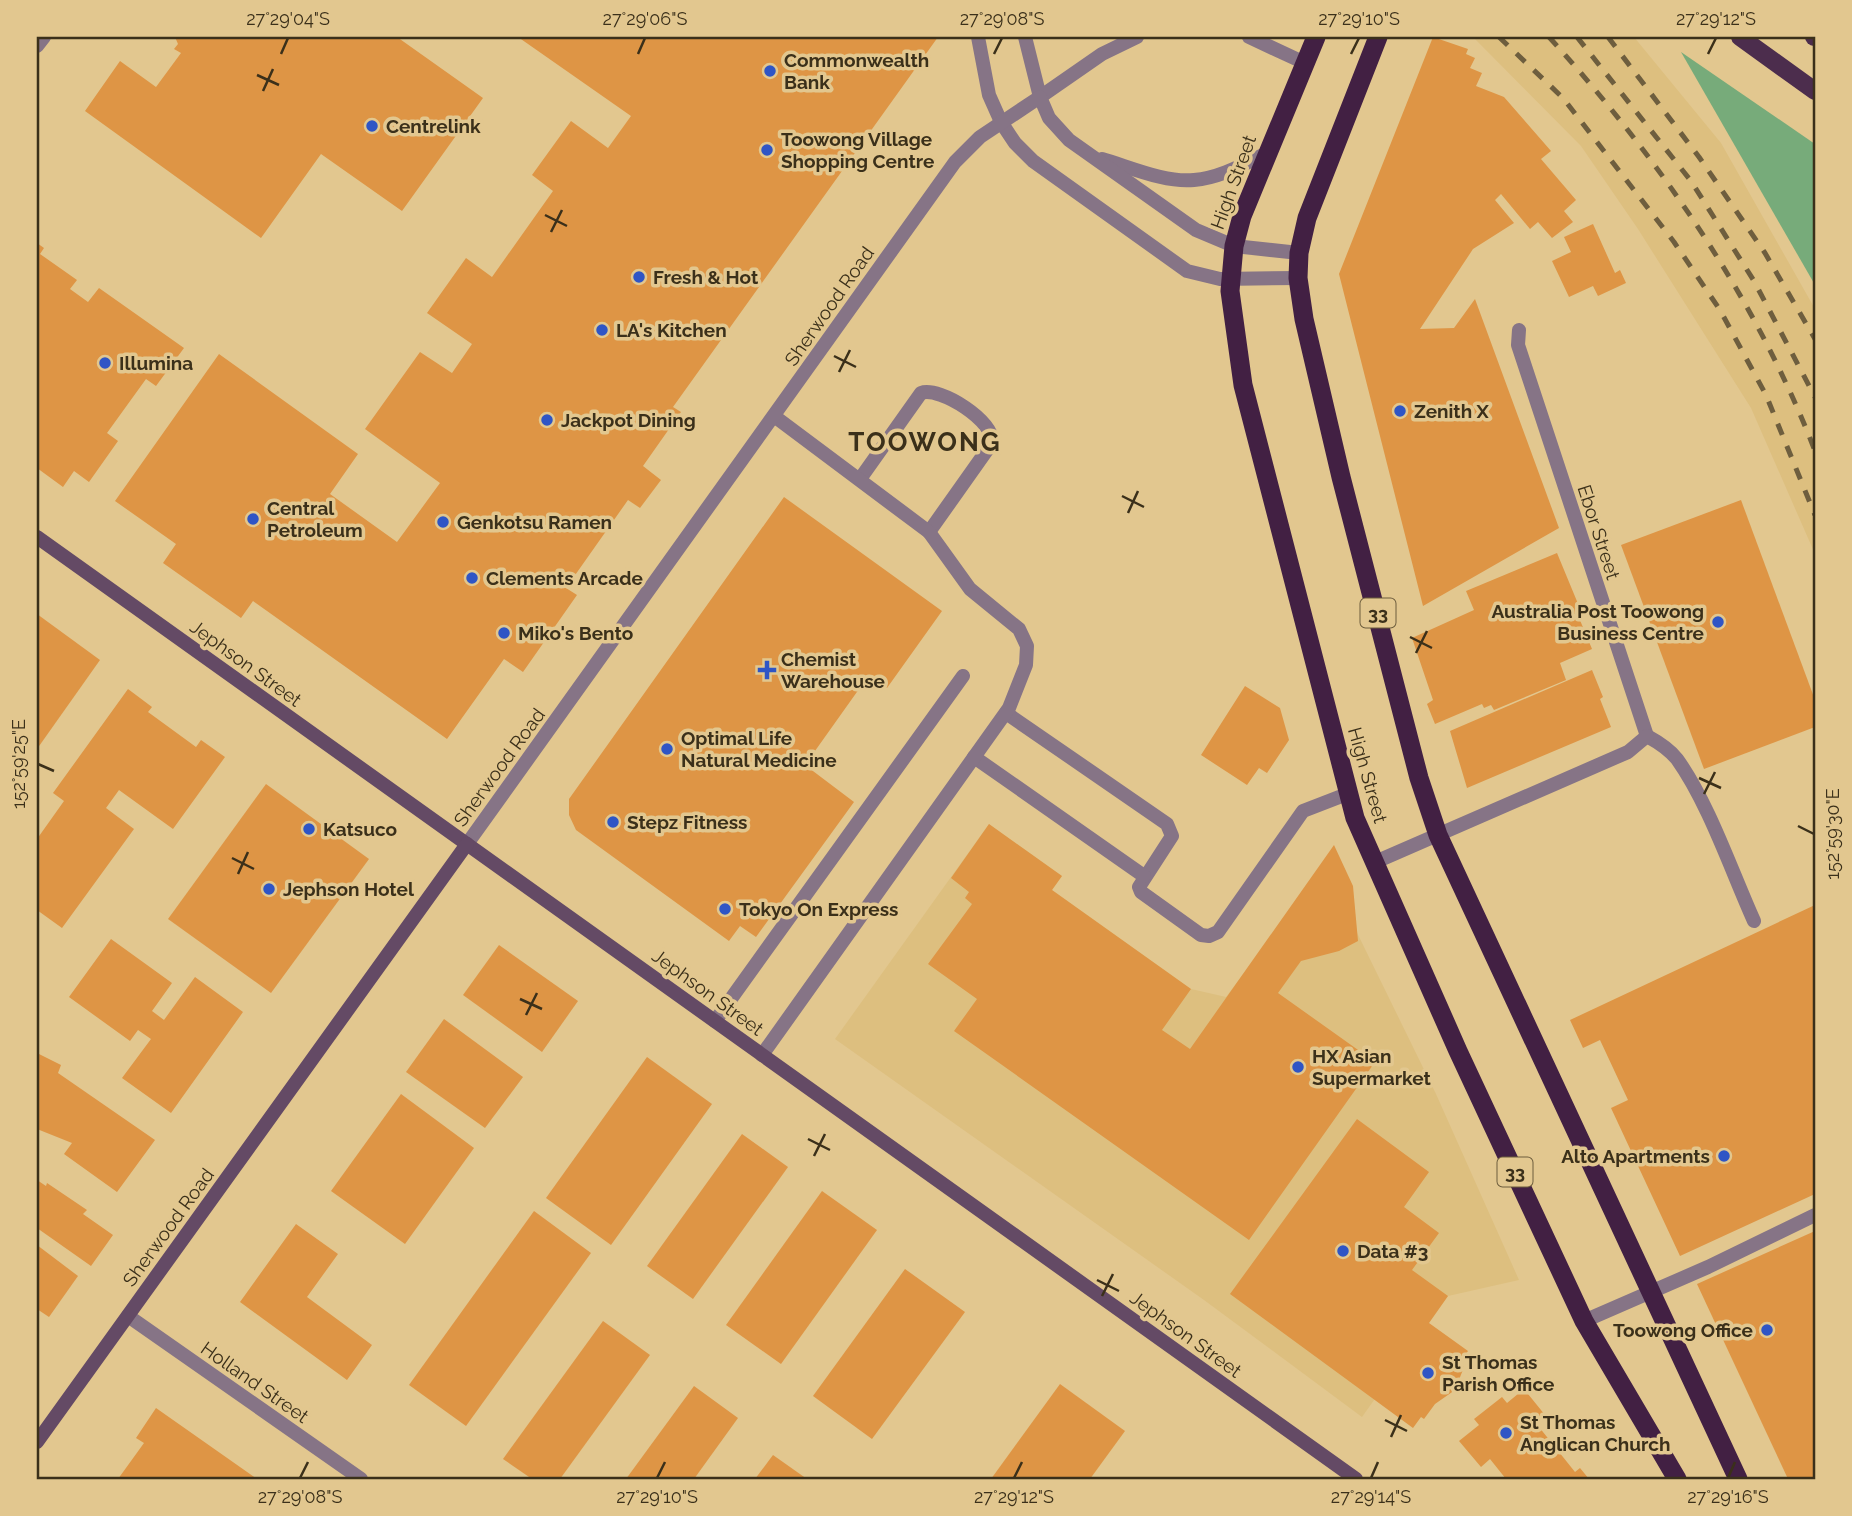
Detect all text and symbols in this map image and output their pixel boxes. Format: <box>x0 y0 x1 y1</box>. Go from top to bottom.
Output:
text: 27°29'04"S <box>246 8 330 29</box>
text: 27°29'06"S <box>603 8 687 29</box>
text: 27°29'08"S <box>960 8 1044 29</box>
text: 27°29'10"S <box>1318 8 1400 29</box>
text: 27°29'12"S <box>1676 8 1756 29</box>
place label: Commonwealth Bank <box>784 49 929 93</box>
marker: Commonwealth Bank <box>762 63 778 79</box>
place label: Centrelink <box>386 115 481 137</box>
marker: Centrelink <box>364 118 380 134</box>
place label: Toowong Village Shopping Centre <box>781 128 934 172</box>
street label: High Street <box>1206 131 1260 232</box>
marker: Toowong Village Shopping Centre <box>759 142 775 158</box>
street label: Sherwood Road <box>780 242 878 370</box>
place label: Fresh & Hot <box>653 266 759 288</box>
marker: Fresh & Hot <box>631 269 647 285</box>
place label: LA's Kitchen <box>616 319 727 341</box>
marker: LA's Kitchen <box>594 322 610 338</box>
place label: Illumina <box>119 352 193 374</box>
marker: Illumina <box>97 355 113 371</box>
place label: Zenith X <box>1414 400 1489 422</box>
marker: Zenith X <box>1392 403 1408 419</box>
place label: Jackpot Dining <box>561 409 696 431</box>
marker: Jackpot Dining <box>539 412 555 428</box>
district label: TOOWONG <box>848 427 1002 457</box>
street label: Ebor Street <box>1573 482 1625 583</box>
place label: Central Petroleum <box>267 497 363 541</box>
marker: Central Petroleum <box>245 511 261 527</box>
place label: Genkotsu Ramen <box>457 511 612 533</box>
marker: Genkotsu Ramen <box>435 514 451 530</box>
place label: Clements Arcade <box>486 567 643 589</box>
marker: Clements Arcade <box>464 570 480 586</box>
road number: 33 <box>1360 598 1396 628</box>
place label: Australia Post Toowong Business Centre <box>1492 600 1704 644</box>
marker: Australia Post Toowong Business Centre <box>1710 614 1726 630</box>
street label: Jephson Street <box>186 615 306 711</box>
place label: Miko's Bento <box>518 622 633 644</box>
marker: Miko's Bento <box>496 625 512 641</box>
place label: Chemist Warehouse <box>781 648 885 692</box>
marker: Chemist Warehouse <box>759 662 775 678</box>
street label: Sherwood Road <box>449 704 549 830</box>
text: 152°59'25"E <box>8 719 29 809</box>
street label: High Street <box>1344 725 1392 826</box>
place label: Optimal Life Natural Medicine <box>681 727 837 771</box>
marker: Optimal Life Natural Medicine <box>659 741 675 757</box>
text: 152°59'30"E <box>1822 788 1843 880</box>
place label: Stepz Fitness <box>627 811 747 833</box>
marker: Stepz Fitness <box>605 814 621 830</box>
place label: Katsuco <box>323 818 397 840</box>
marker: Katsuco <box>301 821 317 837</box>
place label: Jephson Hotel <box>283 878 415 900</box>
marker: Jephson Hotel <box>261 881 277 897</box>
place label: Tokyo On Express <box>739 898 898 920</box>
marker: Tokyo On Express <box>717 901 733 917</box>
street label: Jephson Street <box>648 944 768 1040</box>
place label: HX Asian Supermarket <box>1312 1045 1431 1089</box>
marker: HX Asian Supermarket <box>1290 1059 1306 1075</box>
place label: Alto Apartments <box>1561 1145 1710 1167</box>
marker: Alto Apartments <box>1716 1148 1732 1164</box>
road number: 33 <box>1498 1157 1532 1186</box>
street label: Sherwood Road <box>118 1164 218 1290</box>
place label: Data #3 <box>1357 1240 1428 1262</box>
marker: Data #3 <box>1335 1243 1351 1259</box>
street label: Jephson Street <box>1126 1286 1246 1382</box>
place label: Toowong Office <box>1613 1319 1753 1341</box>
marker: Toowong Office <box>1759 1322 1775 1338</box>
street label: Holland Street <box>197 1337 314 1428</box>
place label: St Thomas Parish Office <box>1442 1351 1554 1395</box>
marker: St Thomas Parish Office <box>1420 1365 1436 1381</box>
place label: St Thomas Anglican Church <box>1520 1411 1671 1455</box>
marker: St Thomas Anglican Church <box>1498 1425 1514 1441</box>
text: 27°29'08"S <box>258 1486 342 1507</box>
text: 27°29'10"S <box>616 1486 698 1507</box>
text: 27°29'12"S <box>974 1486 1054 1507</box>
text: 27°29'14"S <box>1331 1486 1411 1507</box>
text: 27°29'16"S <box>1687 1486 1769 1507</box>

